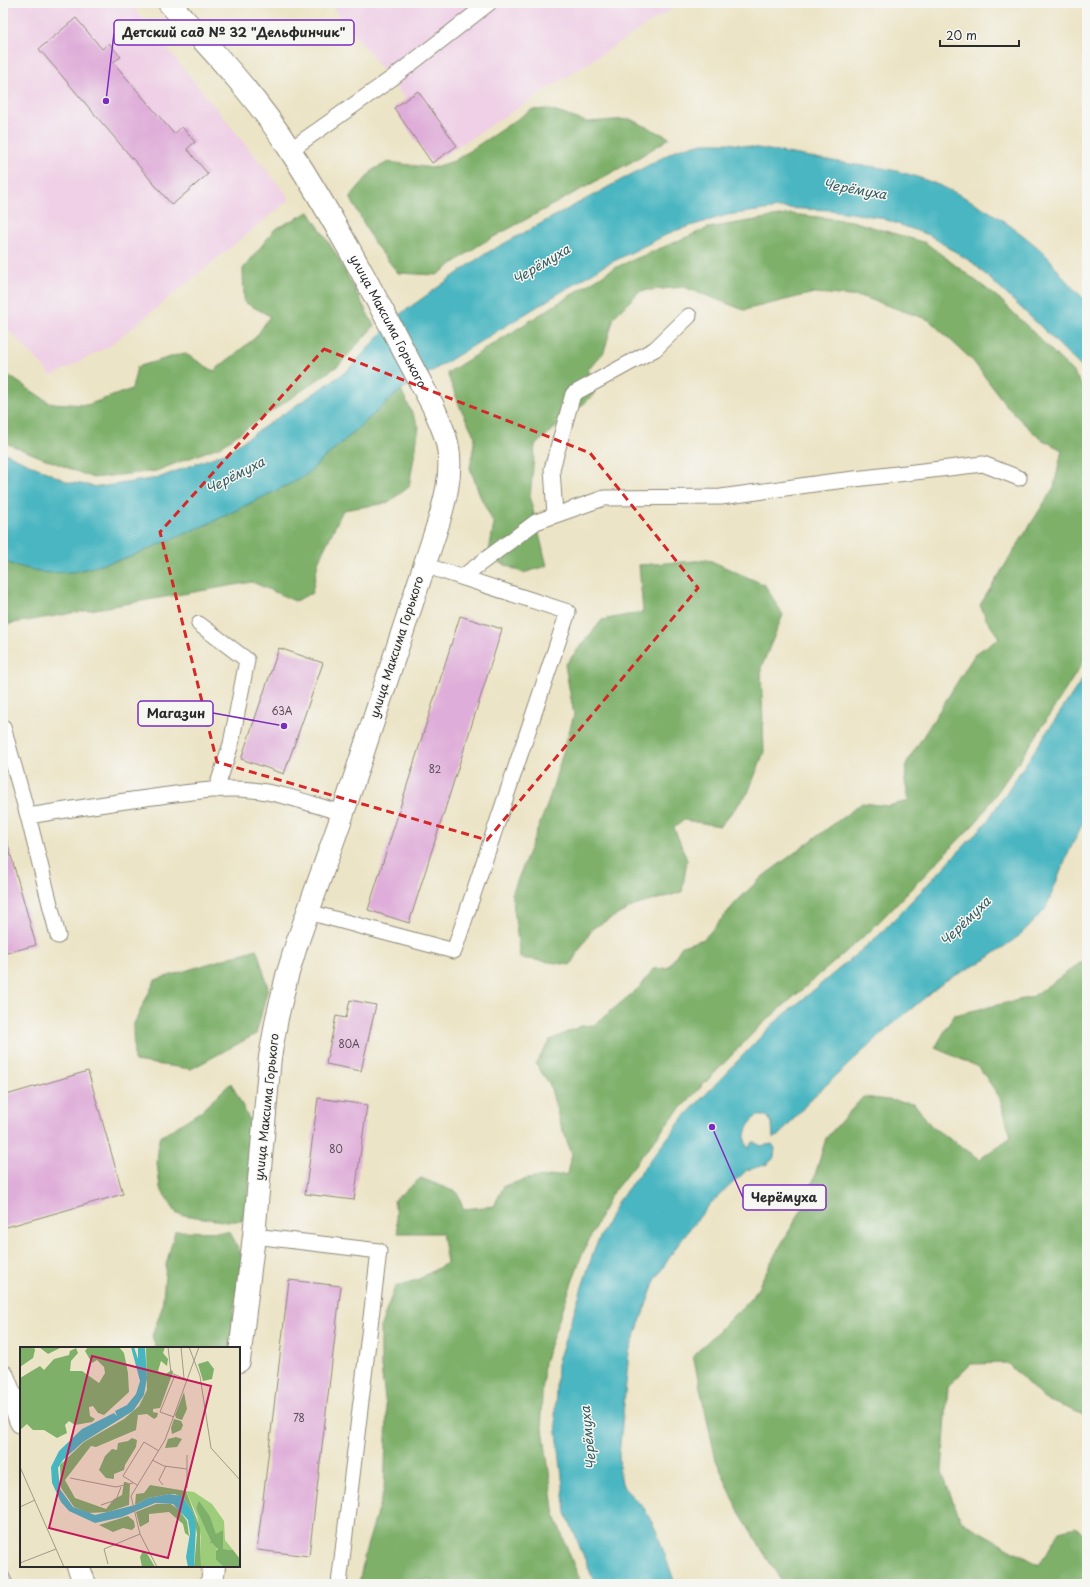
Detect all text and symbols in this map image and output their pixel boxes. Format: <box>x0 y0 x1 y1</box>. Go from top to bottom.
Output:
callout: Детский сад № 32 "Дельфинчик" <box>114 20 354 45</box>
text: Детский сад № 32 "Дельфинчик" <box>122 22 345 41</box>
scale bar <box>940 22 1019 48</box>
text: 20 m <box>946 26 977 44</box>
water label: Черёмуха <box>822 174 889 204</box>
water label: Черёмуха <box>508 238 574 288</box>
street label: улица Максима Горького <box>346 251 432 391</box>
water label: Черёмуха <box>202 451 269 498</box>
street label: улица Максима Горького <box>365 573 428 720</box>
callout: Магазин <box>138 701 213 726</box>
text: Магазин <box>147 703 205 722</box>
house number: 63А <box>271 703 293 718</box>
house number: 82 <box>429 761 441 776</box>
water label: Черёмуха <box>935 891 995 950</box>
street label: улица Максима Горького <box>249 1032 283 1182</box>
house number: 80А <box>338 1036 360 1051</box>
house number: 80 <box>329 1141 343 1156</box>
callout: Черёмуха <box>743 1185 826 1210</box>
text: Черёмуха <box>751 1187 817 1206</box>
inset map <box>20 1347 240 1567</box>
water label: Черёмуха <box>575 1404 600 1471</box>
house number: 78 <box>293 1410 305 1425</box>

